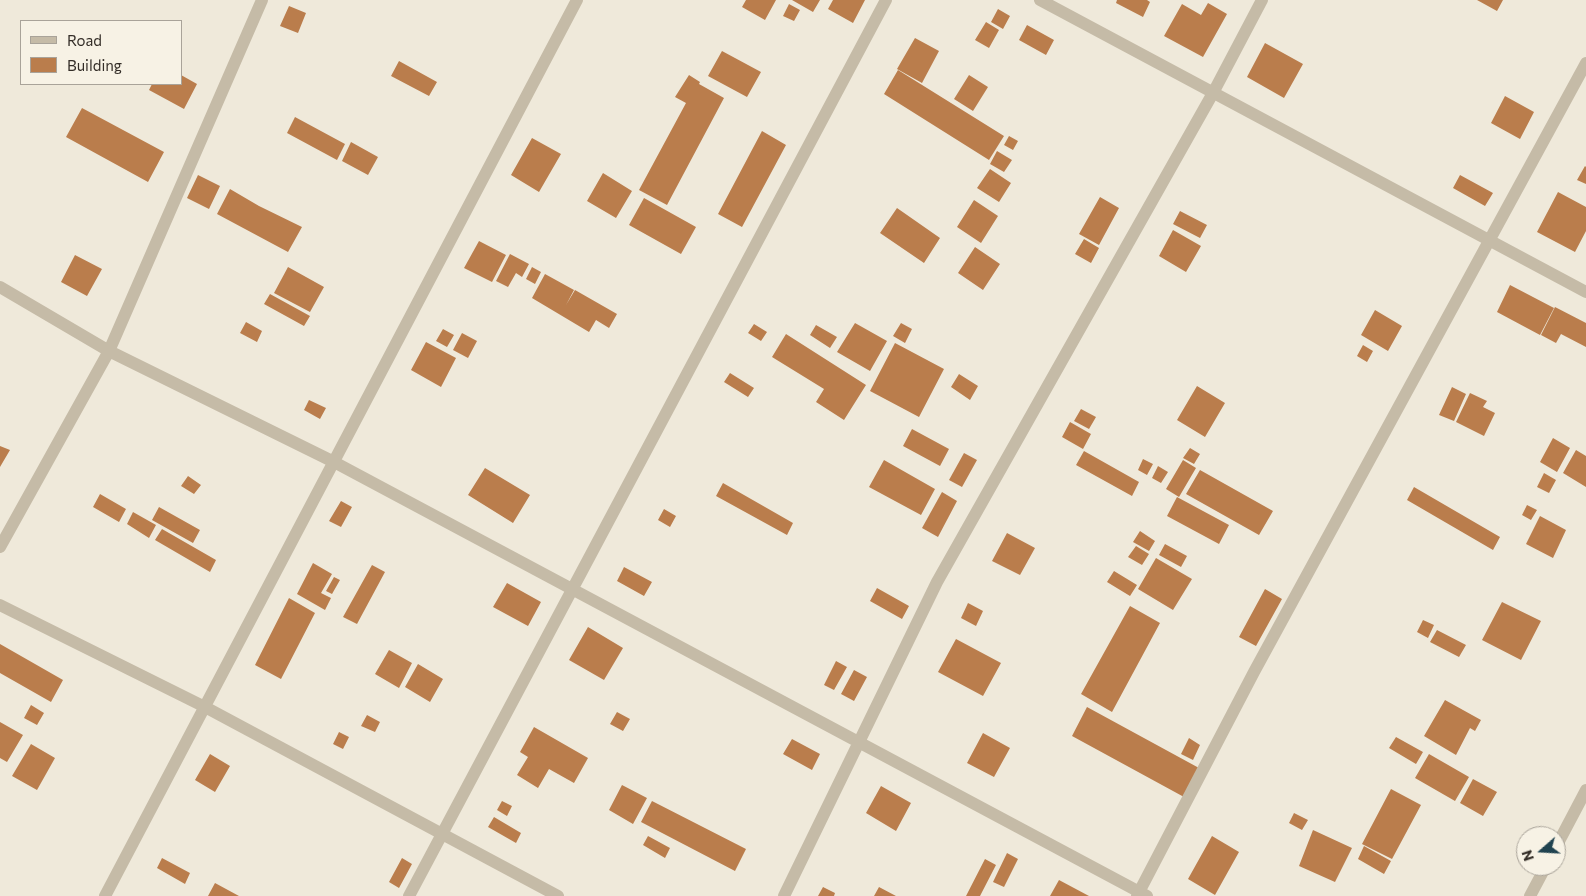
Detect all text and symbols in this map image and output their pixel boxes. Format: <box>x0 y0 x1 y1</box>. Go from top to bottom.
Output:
legend <box>20 20 182 85</box>
text: Road <box>67 31 102 49</box>
text: Building <box>67 56 122 74</box>
north arrow <box>1516 826 1566 876</box>
text: N <box>1518 848 1537 863</box>

